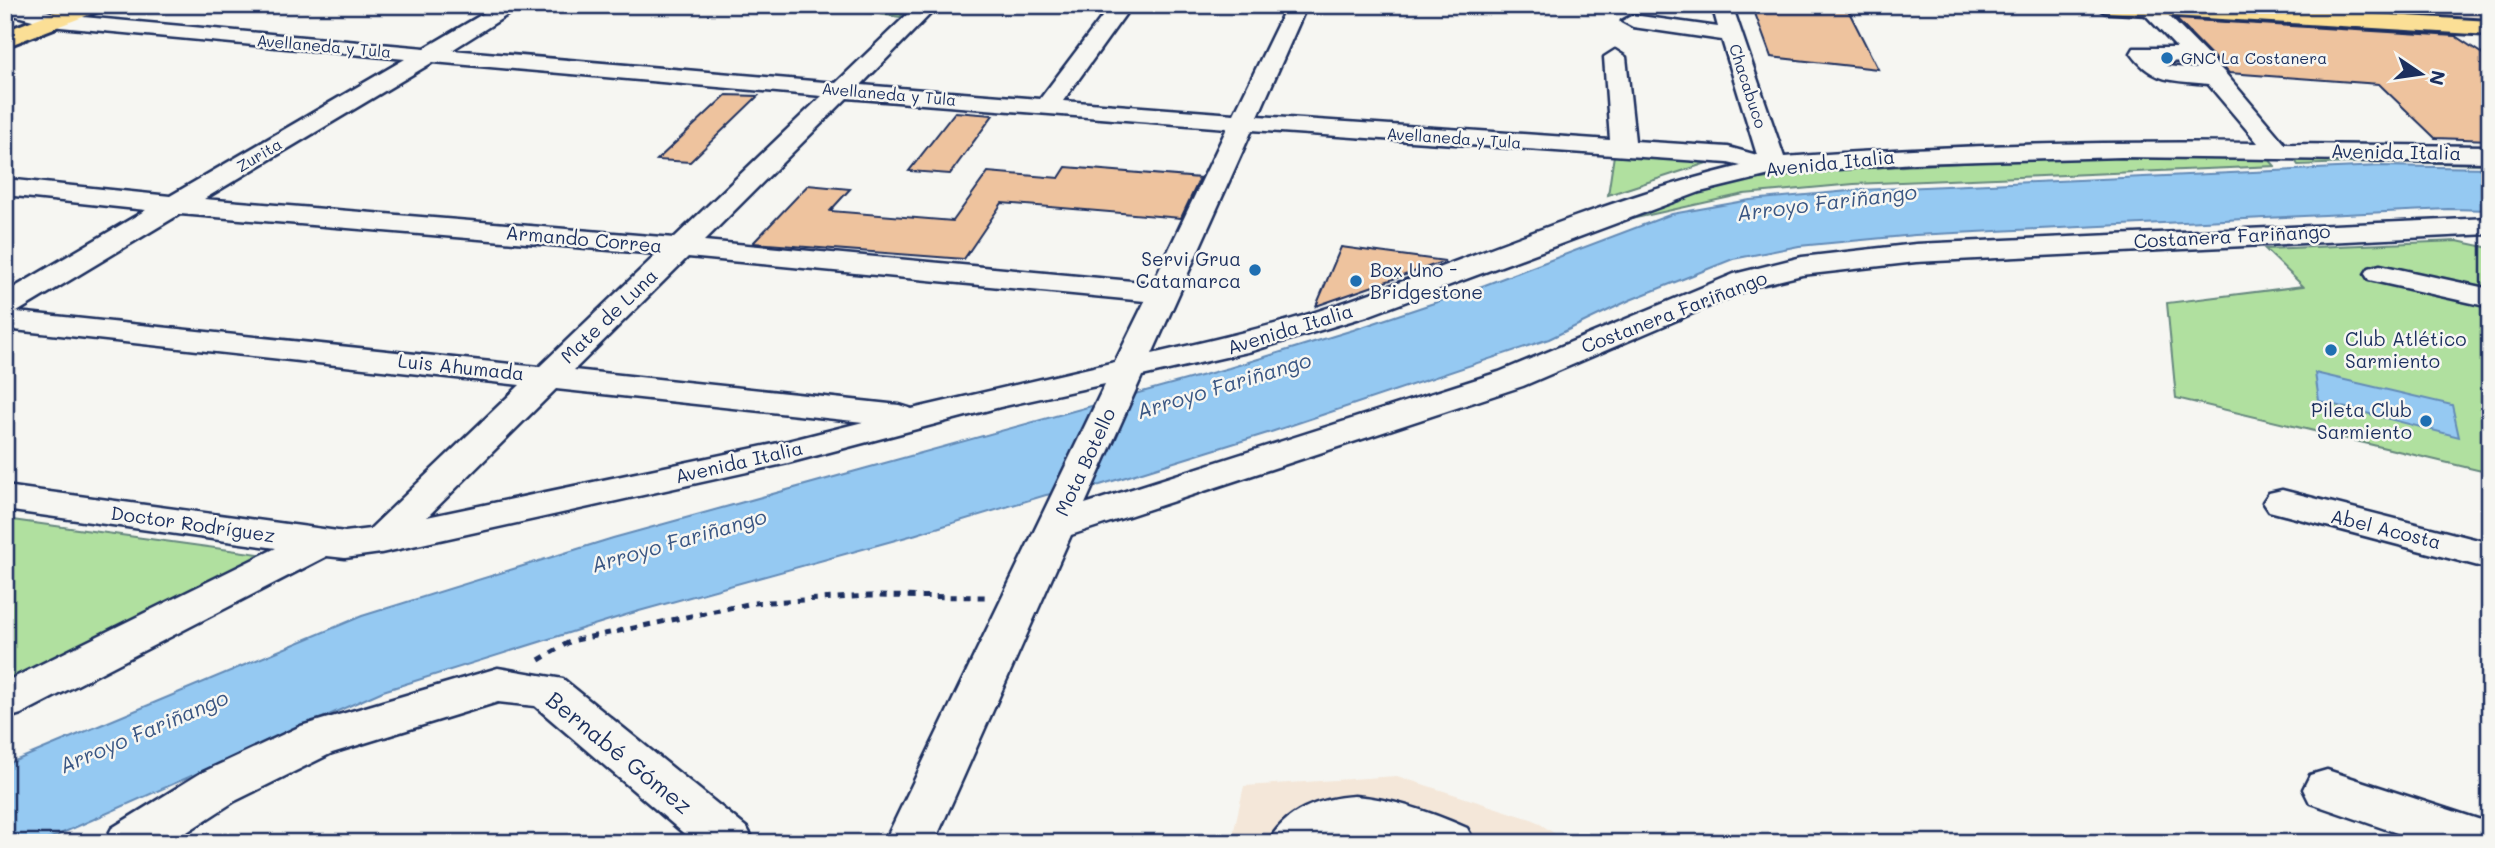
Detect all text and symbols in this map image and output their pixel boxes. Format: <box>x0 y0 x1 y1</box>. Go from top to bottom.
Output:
street label: Avellaneda y Tula <box>256 29 392 62</box>
north arrow <box>2386 38 2456 108</box>
street label: Chacabuco <box>1725 41 1772 131</box>
place label: GNC La Costanera <box>2181 47 2327 68</box>
marker: GNC La Costanera <box>2159 50 2175 66</box>
text: N <box>2424 68 2452 88</box>
street label: Avellaneda y Tula <box>821 77 957 110</box>
street label: Avellaneda y Tula <box>1386 122 1522 153</box>
street label: Zurita <box>232 133 285 176</box>
street label: Avenida Italia <box>2331 138 2461 165</box>
street label: Avenida Italia <box>1764 143 1896 182</box>
water label: Arroyo Fariñango <box>1735 177 1918 226</box>
street label: Costanera Fariñango <box>2133 218 2331 253</box>
street label: Armando Correa <box>505 219 663 258</box>
place label: Servi Grua Catamarca <box>1136 246 1241 293</box>
place label: Box Uno - Bridgestone <box>1370 257 1483 304</box>
marker: Servi Grua Catamarca <box>1247 262 1263 278</box>
street label: Mate de Luna <box>555 263 663 368</box>
street label: Costanera Fariñango <box>1577 265 1770 359</box>
marker: Box Uno - Bridgestone <box>1348 273 1364 289</box>
street label: Avenida Italia <box>1224 298 1356 360</box>
place label: Club Atlético Sarmiento <box>2345 326 2467 373</box>
marker: Club Atlético Sarmiento <box>2323 342 2339 358</box>
water label: Arroyo Fariñango <box>1133 345 1314 424</box>
street label: Luis Ahumada <box>397 347 525 386</box>
place label: Pileta Club Sarmiento <box>2311 397 2412 444</box>
street label: Mota Botello <box>1049 404 1121 520</box>
marker: Pileta Club Sarmiento <box>2418 413 2434 429</box>
street label: Avenida Italia <box>673 435 805 488</box>
street label: Doctor Rodríguez <box>109 500 277 547</box>
water label: Arroyo Fariñango <box>588 502 769 577</box>
street label: Abel Acosta <box>2328 503 2444 554</box>
water label: Arroyo Fariñango <box>55 683 232 778</box>
street label: Bernabé Gómez <box>540 684 699 820</box>

